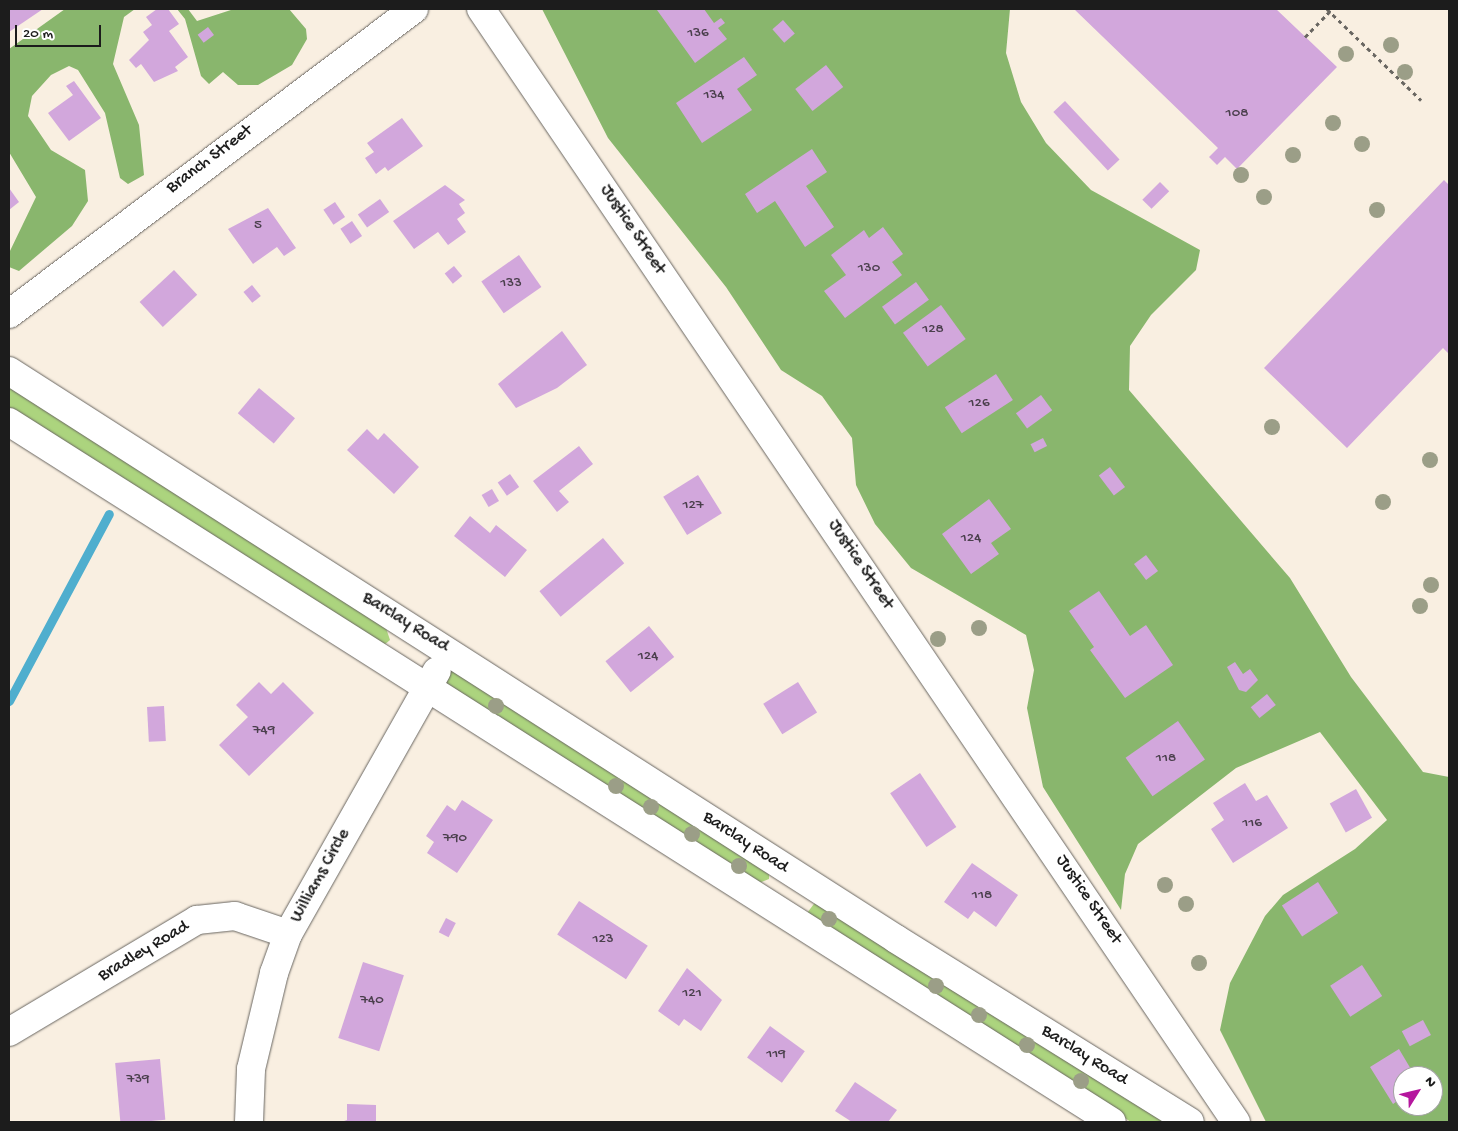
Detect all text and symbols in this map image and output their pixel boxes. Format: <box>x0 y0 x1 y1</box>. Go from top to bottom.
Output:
scale bar <box>18 15 104 47</box>
text: 20 m <box>23 25 53 43</box>
house number: 136 <box>687 25 709 43</box>
house number: 134 <box>704 87 724 105</box>
house number: 108 <box>1226 105 1248 123</box>
street label: Branch Street <box>163 121 257 199</box>
street label: Justice Street <box>594 181 670 279</box>
house number: 5 <box>254 217 262 235</box>
house number: 130 <box>858 260 880 278</box>
house number: 133 <box>500 275 522 293</box>
house number: 128 <box>922 321 944 339</box>
house number: 126 <box>968 395 990 413</box>
house number: 127 <box>682 497 704 515</box>
street label: Justice Street <box>822 516 898 614</box>
house number: 124 <box>961 530 981 548</box>
street label: Barclay Road <box>358 588 452 658</box>
house number: 124 <box>638 648 658 666</box>
house number: 749 <box>253 722 275 740</box>
house number: 118 <box>1156 750 1176 768</box>
street label: Barclay Road <box>698 807 792 879</box>
house number: 116 <box>1242 815 1262 833</box>
street label: Williams Circle <box>286 825 356 927</box>
house number: 790 <box>443 830 467 848</box>
street label: Justice Street <box>1050 851 1126 949</box>
house number: 118 <box>972 887 992 905</box>
street label: Bradley Road <box>95 917 193 987</box>
house number: 123 <box>592 931 614 949</box>
house number: 121 <box>682 985 702 1003</box>
house number: 740 <box>360 992 384 1010</box>
street label: Barclay Road <box>1037 1021 1131 1091</box>
house number: 119 <box>766 1046 786 1064</box>
north arrow <box>1393 1066 1443 1116</box>
house number: 739 <box>126 1071 150 1089</box>
text: N <box>1420 1074 1439 1091</box>

